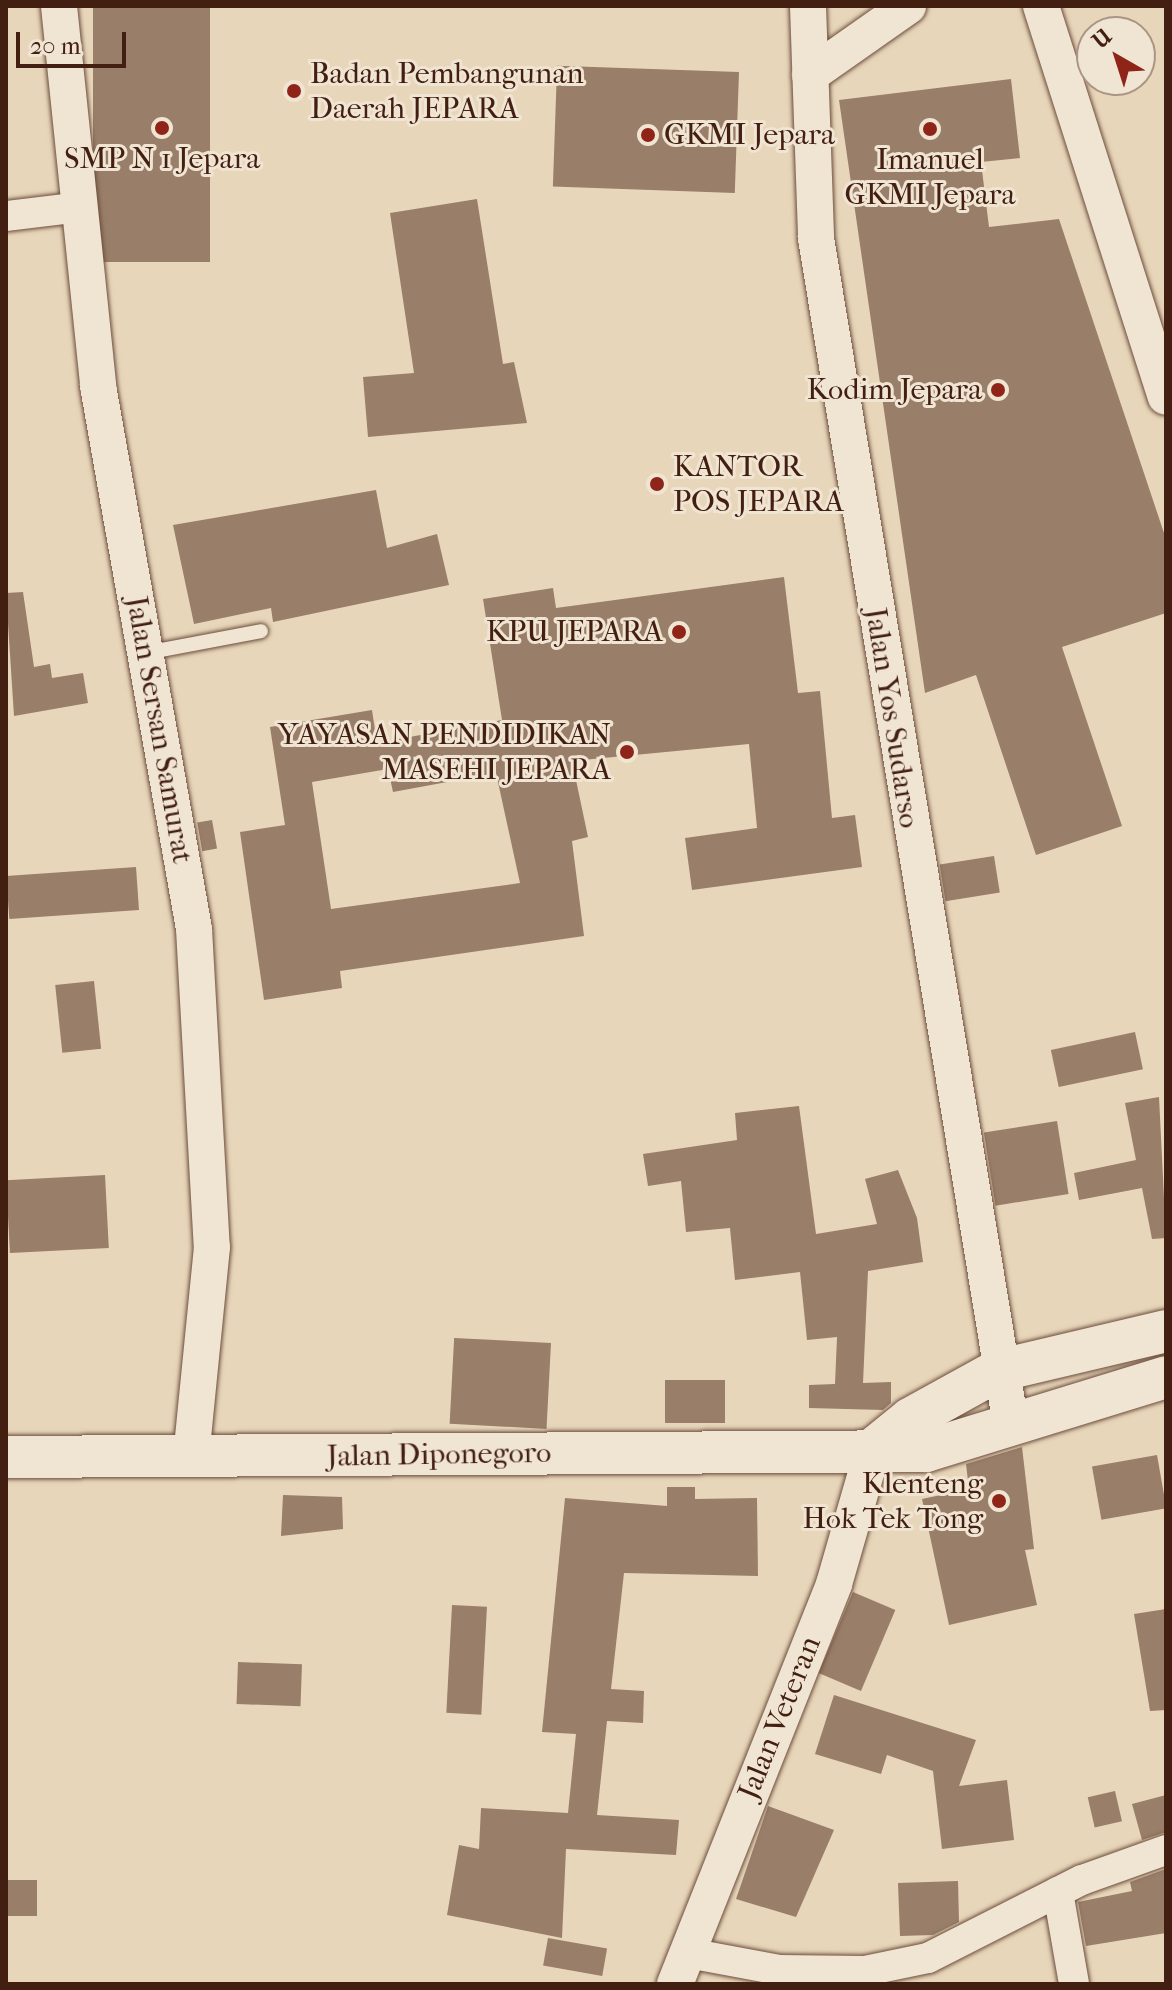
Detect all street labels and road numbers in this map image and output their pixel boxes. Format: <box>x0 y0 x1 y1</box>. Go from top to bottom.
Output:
street label: Jalan Sersan Samurat <box>118 594 200 866</box>
street label: Jalan Yos Sudarso <box>857 605 927 831</box>
street label: Jalan Diponegoro <box>326 1435 552 1475</box>
street label: Jalan Veteran <box>731 1631 829 1805</box>

